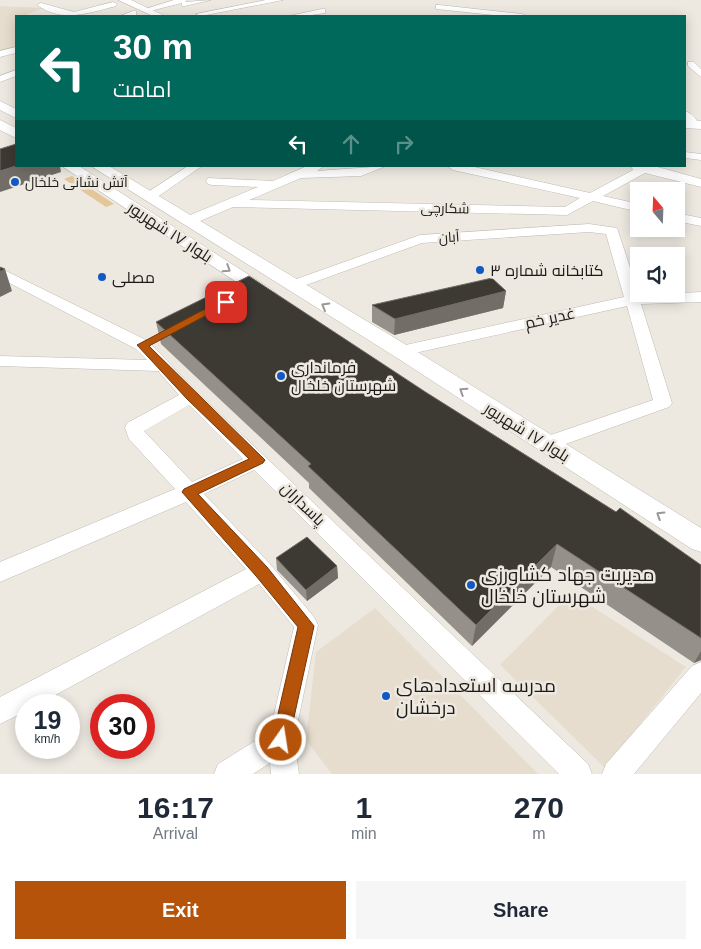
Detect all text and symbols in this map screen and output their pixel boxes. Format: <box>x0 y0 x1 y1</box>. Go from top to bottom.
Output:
text: 30 m <box>113 27 193 66</box>
icon: left <box>30 35 95 100</box>
text: امامت <box>113 77 172 102</box>
icon: left <box>284 130 312 158</box>
icon: ahead <box>337 130 365 158</box>
icon: right <box>390 130 418 158</box>
place label: آتش نشانی خلخال <box>25 174 128 191</box>
marker: آتش نشانی خلخال <box>9 176 21 188</box>
north arrow <box>630 182 685 238</box>
map controls <box>630 182 685 302</box>
street label: بلوار ١٧ شهریور <box>123 198 215 267</box>
street label: شکارچی <box>420 200 470 218</box>
street label: آبان <box>438 228 460 246</box>
button: sound <box>630 247 685 302</box>
one-way arrow <box>222 262 231 272</box>
place label: کتابخانه شماره ۳ <box>490 262 604 280</box>
marker: کتابخانه شماره ۳ <box>474 264 486 276</box>
place label: مصلی <box>112 269 155 288</box>
marker: مصلی <box>96 271 108 283</box>
pin <box>205 281 247 323</box>
icon: arrive <box>212 288 240 316</box>
one-way arrow <box>321 302 330 312</box>
street label: غدیر خم <box>523 304 577 335</box>
place label: فرمانداری شهرستان خلخال <box>291 359 396 396</box>
marker: فرمانداری شهرستان خلخال <box>275 370 287 382</box>
one-way arrow <box>459 388 469 397</box>
street label: بلوار ١٧ شهریور <box>479 399 573 467</box>
street label: پاسداران <box>275 479 329 532</box>
one-way arrow <box>656 512 665 521</box>
place label: مدیریت جهاد کشاورزی شهرستان خلخال <box>481 564 654 608</box>
marker: مدیریت جهاد کشاورزی شهرستان خلخال <box>465 579 477 591</box>
place label: مدرسه استعدادهای درخشان <box>396 675 556 719</box>
marker: مدرسه استعدادهای درخشان <box>380 690 392 702</box>
speed limit sign: 30 <box>90 694 155 759</box>
text: 19 <box>34 706 61 734</box>
position arrow <box>254 713 306 765</box>
text: km/h <box>34 732 61 746</box>
text: 16:17 <box>137 791 214 824</box>
text: 1 <box>355 791 372 824</box>
text: 270 <box>514 791 564 824</box>
text: Arrival <box>153 825 198 842</box>
text: min <box>351 825 377 842</box>
text: m <box>532 825 545 842</box>
button: Exit <box>15 881 346 939</box>
button: Share <box>356 881 686 939</box>

